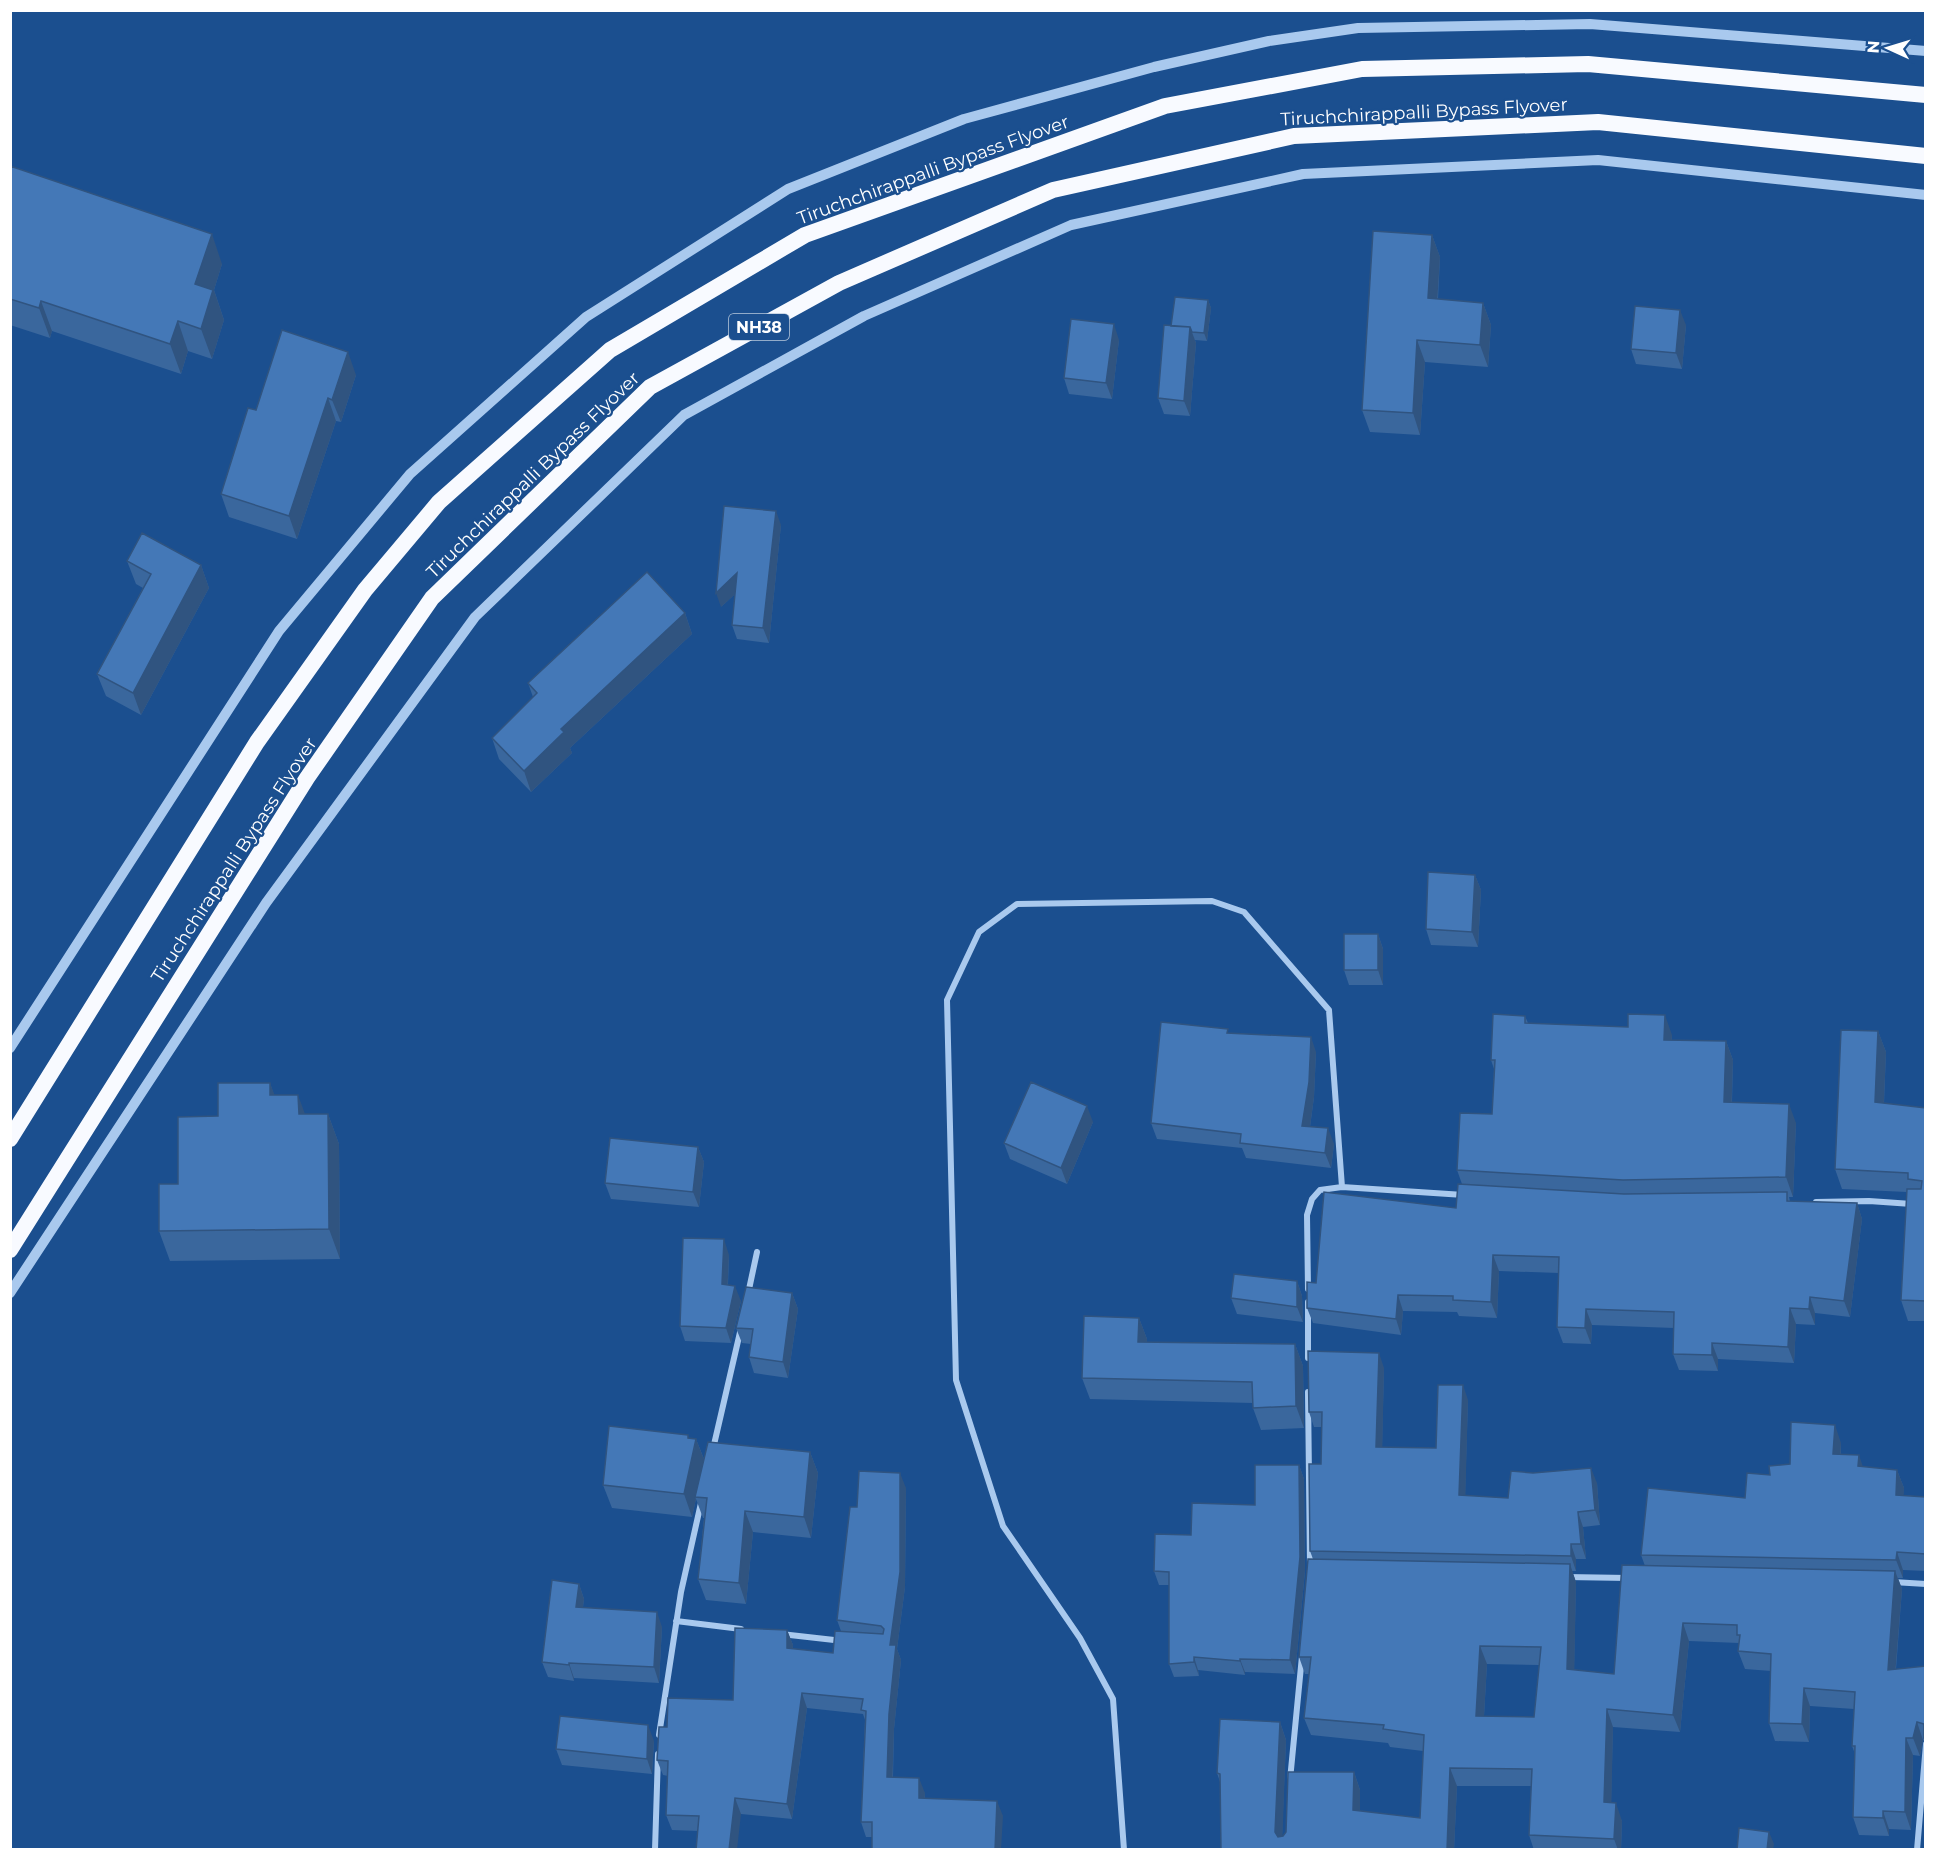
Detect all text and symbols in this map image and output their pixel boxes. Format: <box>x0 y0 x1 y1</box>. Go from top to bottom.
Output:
north arrow <box>1858 18 1918 78</box>
text: N <box>1864 40 1883 54</box>
street label: Tiruchchirappalli Bypass Flyover <box>1280 93 1568 131</box>
street label: Tiruchchirappalli Bypass Flyover <box>794 110 1072 230</box>
road number: NH38 <box>729 314 789 340</box>
street label: Tiruchchirappalli Bypass Flyover <box>422 367 644 583</box>
street label: Tiruchchirappalli Bypass Flyover <box>146 733 322 987</box>

